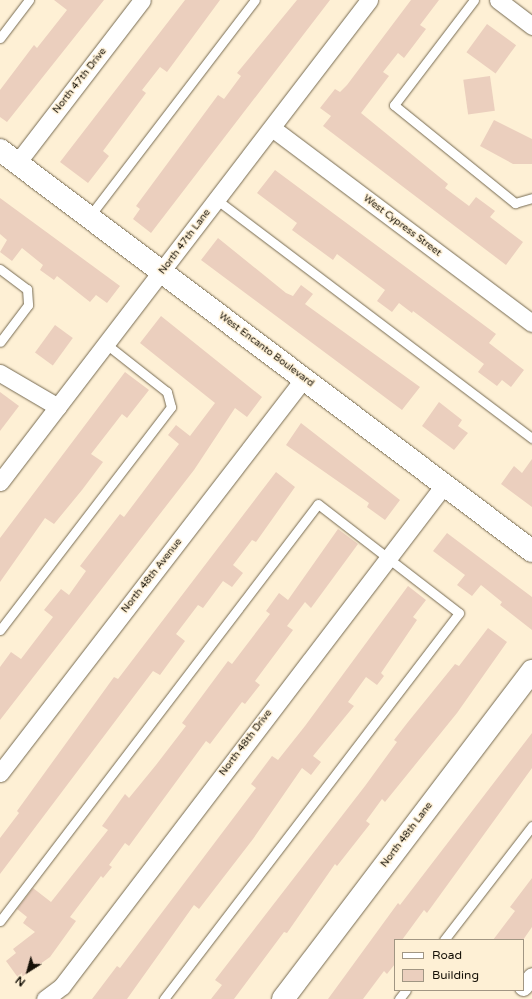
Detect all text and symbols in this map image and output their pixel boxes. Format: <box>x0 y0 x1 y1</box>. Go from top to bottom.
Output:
street label: North 47th Drive <box>51 46 109 116</box>
street label: West Cypress Street <box>361 193 443 259</box>
street label: North 47th Lane <box>157 207 213 277</box>
street label: West Encanto Boulevard <box>216 310 316 390</box>
street label: North 48th Avenue <box>119 536 185 616</box>
street label: North 48th Drive <box>217 707 275 779</box>
street label: North 48th Lane <box>379 800 435 870</box>
legend <box>394 939 524 991</box>
text: Road <box>432 948 462 962</box>
north arrow <box>8 951 48 991</box>
text: Building <box>432 968 479 982</box>
text: N <box>13 973 28 989</box>

